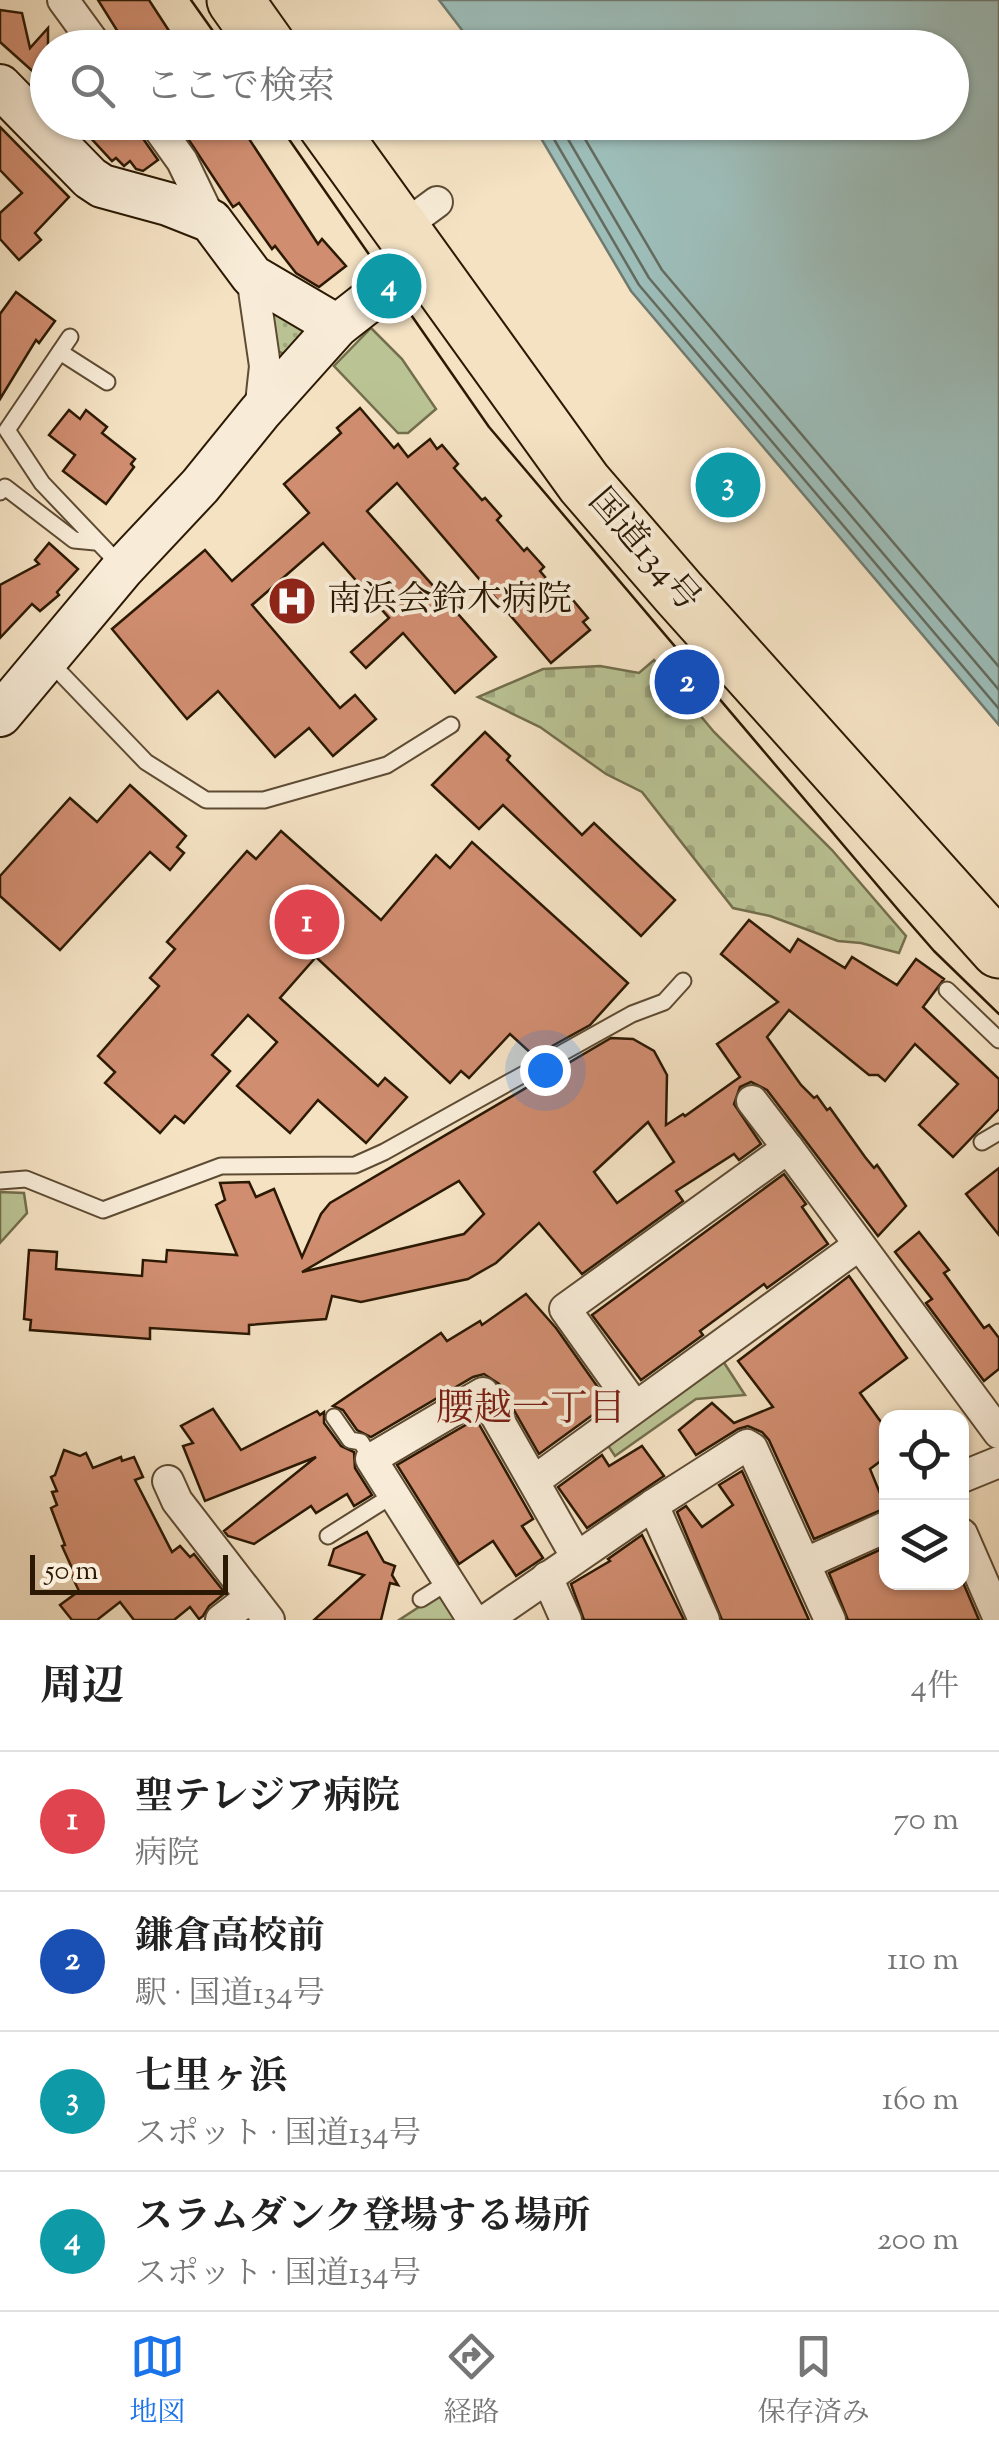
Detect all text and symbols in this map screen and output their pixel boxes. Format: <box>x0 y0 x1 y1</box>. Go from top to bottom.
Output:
search box <box>30 30 969 140</box>
icon: search <box>65 58 120 113</box>
text: ここで検索 <box>145 62 335 116</box>
pin: 4 <box>356 248 422 324</box>
pin: 3 <box>696 448 760 522</box>
street label: 国道134号 <box>575 478 711 624</box>
hospital icon: 南浜会鈴木病院 <box>266 575 318 627</box>
place label: 南浜会鈴木病院 <box>327 576 572 627</box>
pin: 2 <box>654 644 720 720</box>
pin: 1 <box>274 884 340 960</box>
your location <box>520 1045 571 1096</box>
district label: 腰越一丁目 <box>436 1384 626 1438</box>
map controls <box>879 1410 969 1590</box>
button: locate <box>879 1410 969 1500</box>
button: layers <box>879 1500 969 1590</box>
scale bar <box>30 1550 228 1594</box>
text: 50 m <box>45 1552 99 1592</box>
text: 周辺 <box>40 1659 124 1719</box>
text: 4件 <box>911 1665 959 1711</box>
text: 聖テレジア病院 <box>135 1772 399 1826</box>
text: 1 <box>67 1798 78 1844</box>
text: 70 m <box>893 1798 959 1844</box>
text: 病院 <box>135 1832 199 1878</box>
text: 鎌倉高校前 <box>135 1912 325 1966</box>
text: 2 <box>65 1938 80 1984</box>
text: 110 m <box>887 1938 959 1984</box>
text: 駅 · 国道134号 <box>135 1972 325 2018</box>
text: 七里ヶ浜 <box>135 2052 287 2106</box>
text: 3 <box>66 2078 79 2124</box>
text: 160 m <box>882 2078 959 2124</box>
text: スポット · 国道134号 <box>135 2112 421 2158</box>
text: スラムダンク登場する場所 <box>135 2192 590 2246</box>
text: 4 <box>64 2218 81 2264</box>
text: 200 m <box>877 2218 959 2264</box>
text: スポット · 国道134号 <box>135 2252 421 2298</box>
tab: 地図 <box>129 2329 185 2434</box>
tab: 経路 <box>443 2329 500 2434</box>
tab: 保存済み <box>758 2329 870 2434</box>

